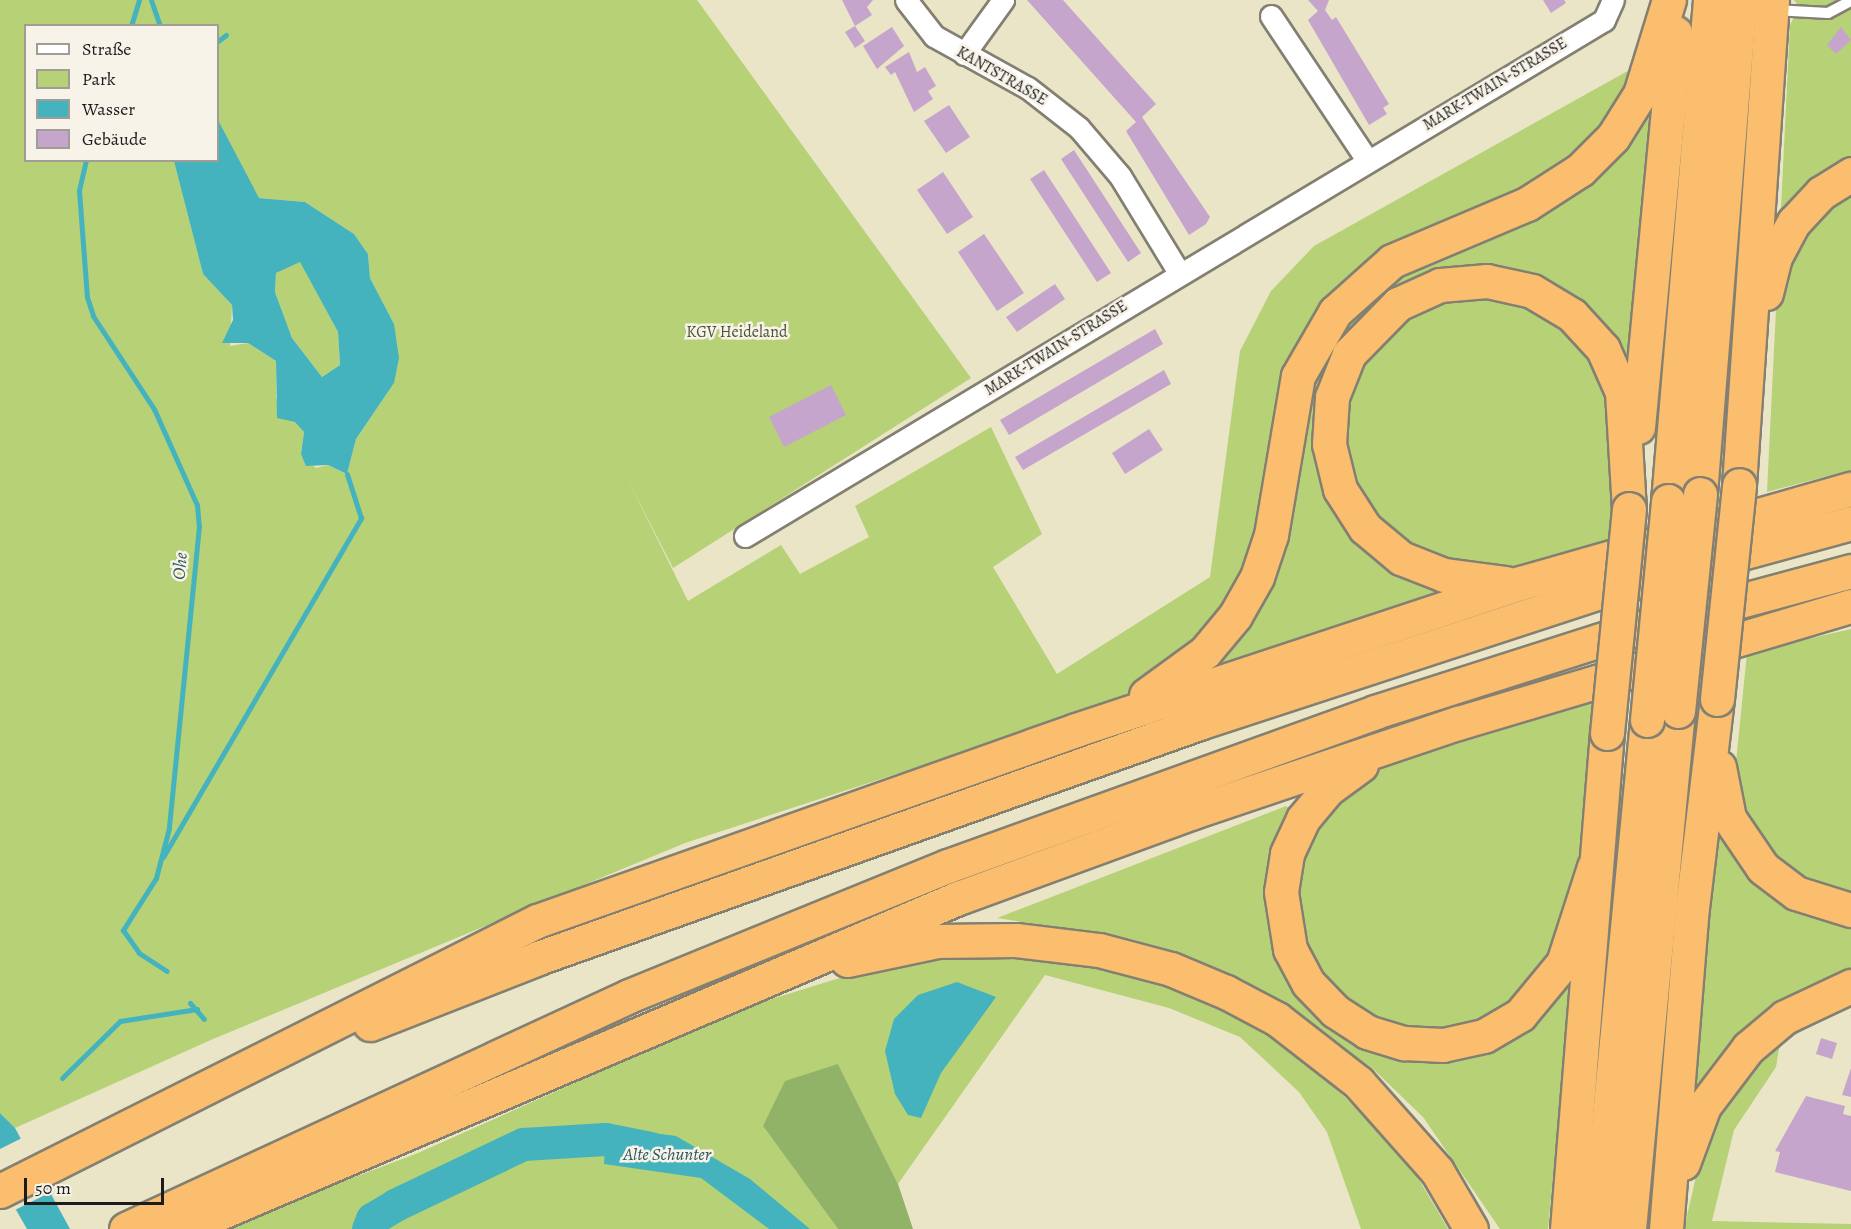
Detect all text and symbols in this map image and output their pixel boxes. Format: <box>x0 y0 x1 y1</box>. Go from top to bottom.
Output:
legend <box>24 24 219 162</box>
street label: MARK-TWAIN-STRASSE <box>1419 33 1571 135</box>
text: Straße <box>82 37 131 61</box>
street label: KANTSTRASSE <box>953 42 1051 110</box>
text: Park <box>82 67 116 91</box>
text: Wasser <box>82 97 135 121</box>
text: Gebäude <box>82 127 147 151</box>
street label: MARK-TWAIN-STRASSE <box>981 296 1131 400</box>
park label: KGV Heideland <box>686 322 788 342</box>
water label: Ohe <box>168 551 192 581</box>
water label: Alte Schunter <box>623 1143 711 1165</box>
scale bar <box>27 1166 166 1204</box>
text: 50 m <box>35 1176 71 1200</box>

